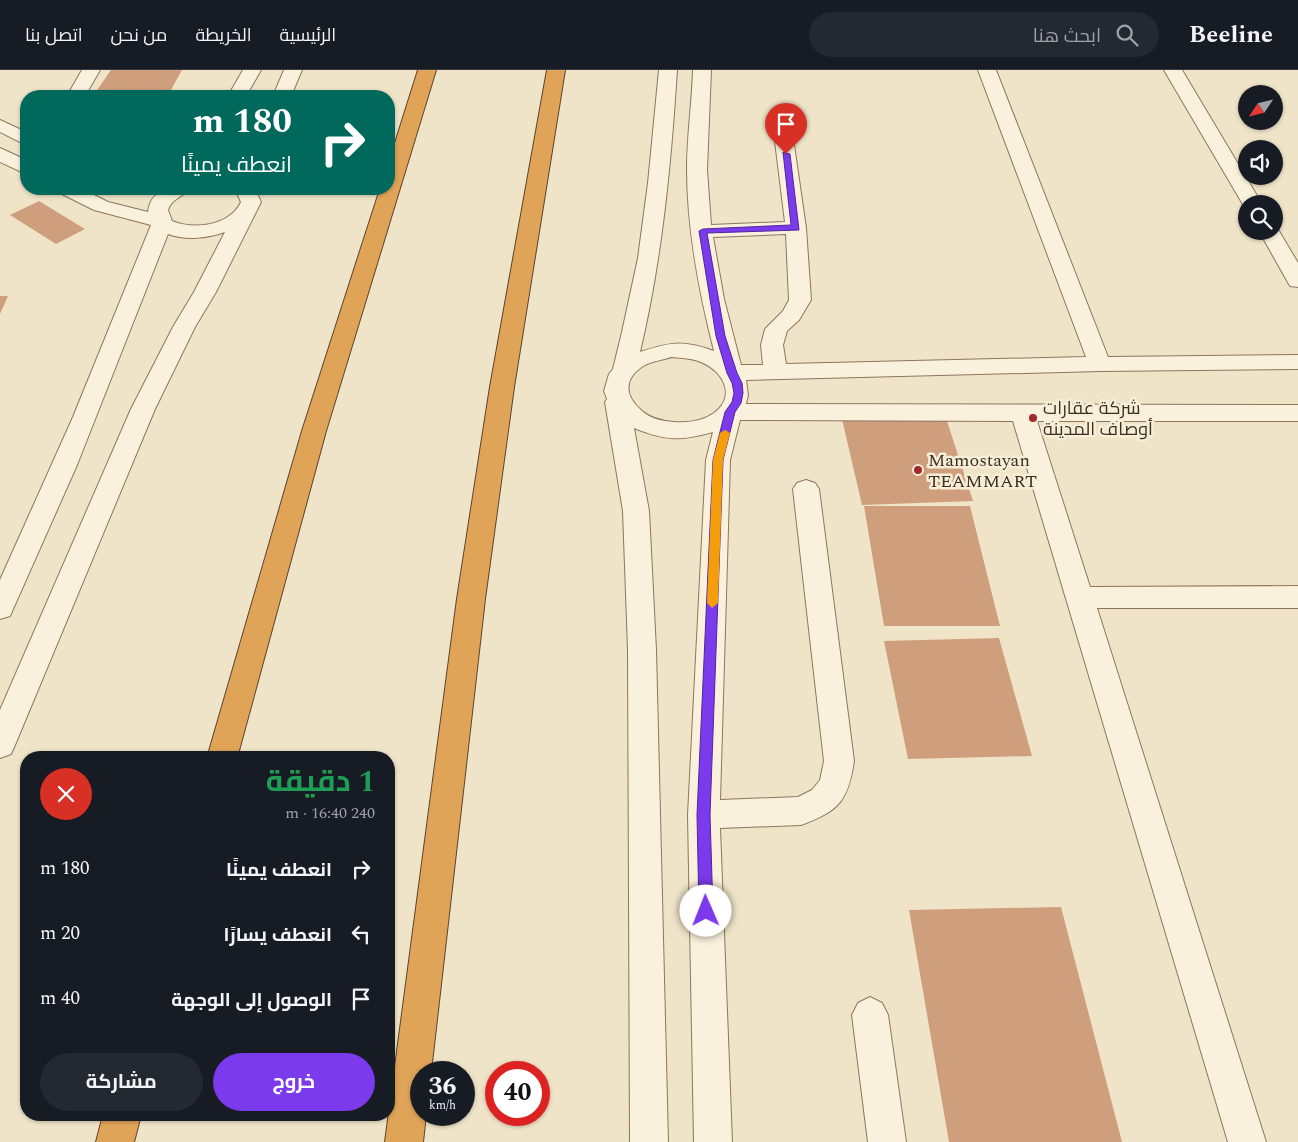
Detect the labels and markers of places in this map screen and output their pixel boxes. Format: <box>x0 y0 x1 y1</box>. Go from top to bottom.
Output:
pin <box>765 103 807 154</box>
place label: شركة عقارات أوصاف المدينة <box>1043 395 1153 443</box>
marker: شركة عقارات أوصاف المدينة <box>1027 412 1039 424</box>
place label: Mamostayan TEAMMART <box>928 447 1037 495</box>
marker: Mamostayan TEAMMART <box>912 464 924 476</box>

